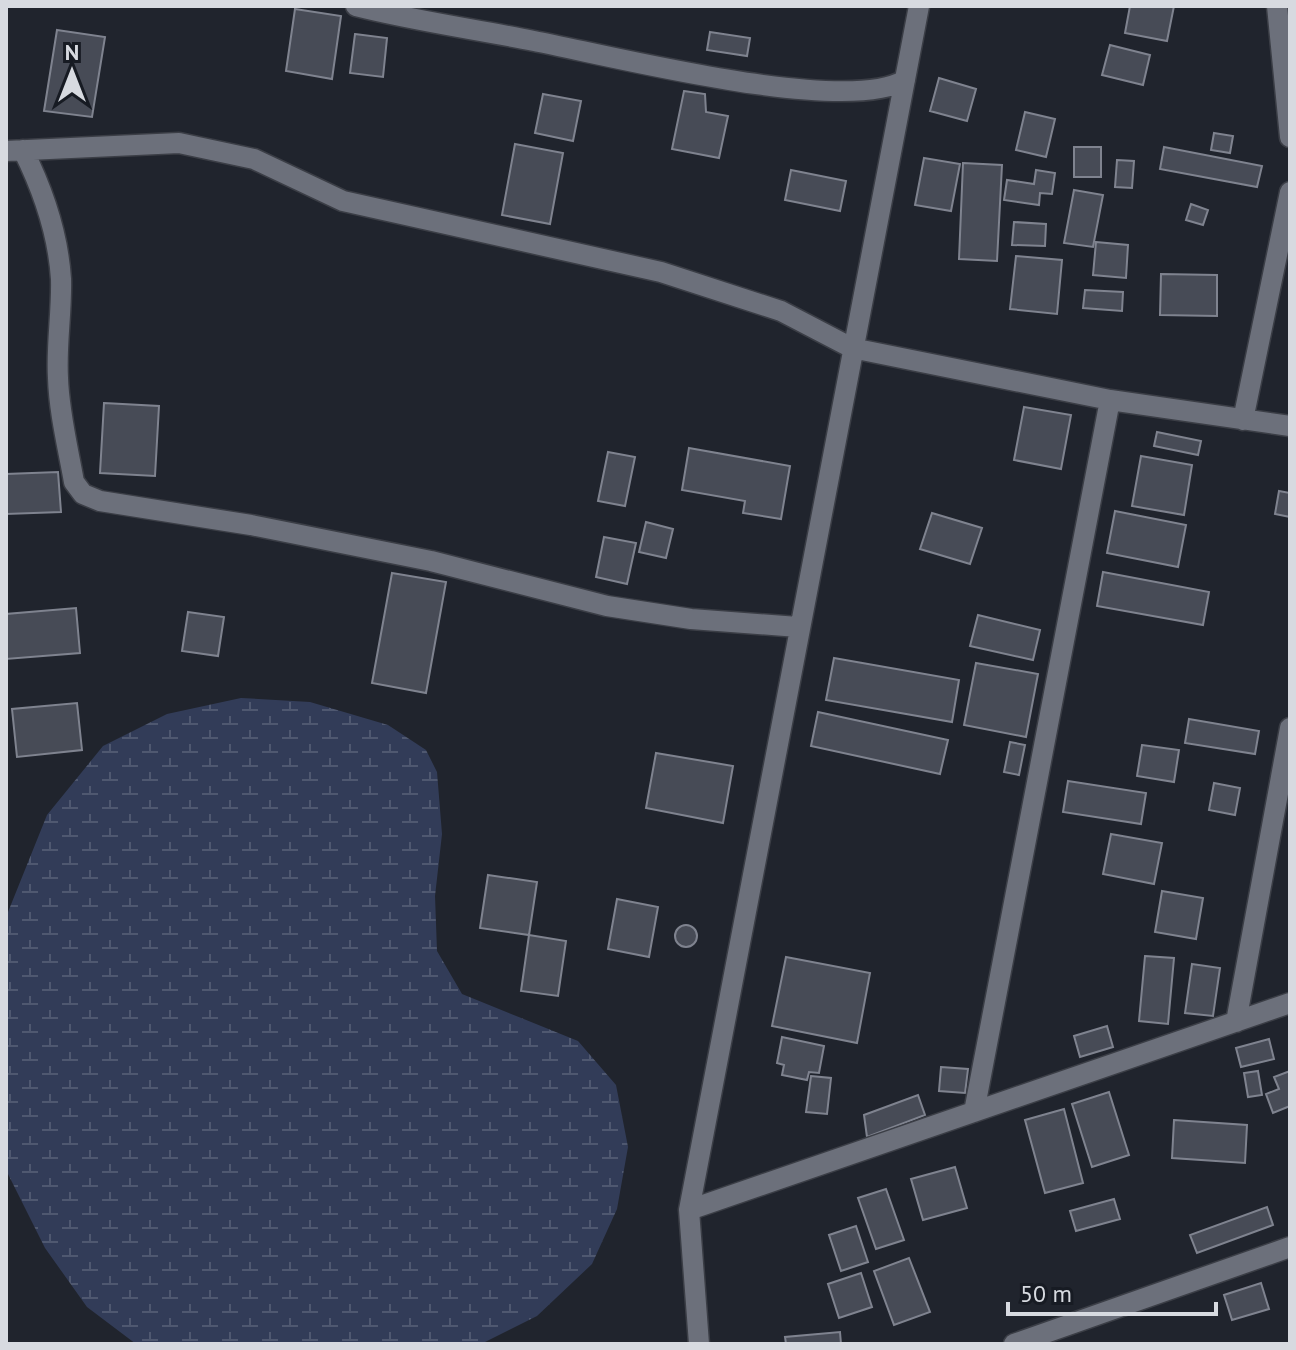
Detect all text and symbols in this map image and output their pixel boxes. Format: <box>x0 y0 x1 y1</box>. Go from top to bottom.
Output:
north arrow <box>32 32 112 112</box>
text: N <box>65 38 79 66</box>
scale bar <box>1008 1266 1216 1316</box>
text: 50 m <box>1020 1278 1072 1309</box>

